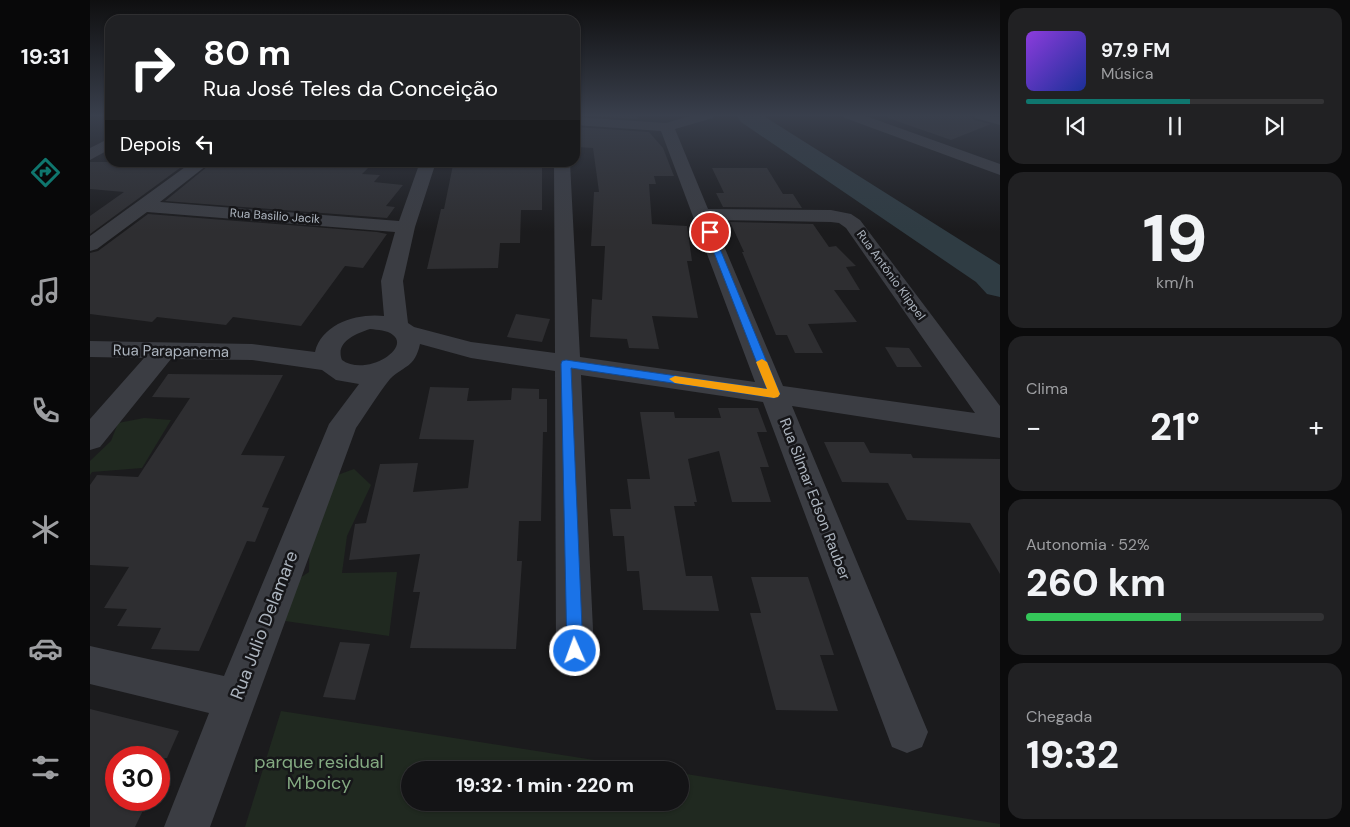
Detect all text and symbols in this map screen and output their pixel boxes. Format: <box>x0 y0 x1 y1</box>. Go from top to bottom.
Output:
text: 80 m <box>203 30 291 76</box>
icon: right <box>120 35 185 100</box>
text: 97.9 FM <box>1101 38 1170 63</box>
text: 19:31 <box>21 42 69 71</box>
text: Música <box>1101 63 1153 84</box>
text: Rua José Teles da Conceição <box>203 74 498 103</box>
icon: previous <box>1062 112 1090 140</box>
icon: pause <box>1161 112 1189 140</box>
icon: next <box>1260 112 1288 140</box>
icon: left <box>191 130 219 158</box>
text: Depois <box>120 132 181 157</box>
icon: directions <box>28 155 63 190</box>
text: 19 <box>1143 197 1207 281</box>
street label: Rua Basilio Jacik <box>229 205 321 227</box>
pin <box>689 211 731 253</box>
icon: arrive <box>696 218 724 246</box>
street label: Rua Antônio Klippel <box>853 227 929 323</box>
text: km/h <box>1156 272 1194 293</box>
icon: music <box>28 274 63 309</box>
street label: Rua Parapanema <box>113 340 229 362</box>
text: Clima <box>1026 378 1068 399</box>
icon: phone <box>28 393 63 428</box>
text: 21° <box>1150 402 1200 452</box>
text: − <box>1026 409 1041 446</box>
text: + <box>1309 409 1324 446</box>
street label: Rua Silmar Edson Rauber <box>775 415 855 583</box>
icon: climate <box>28 512 63 547</box>
text: Autonomia · 52% <box>1026 534 1150 555</box>
street label: Rua Julio Delamare <box>225 547 303 703</box>
text: 260 km <box>1026 558 1166 608</box>
position arrow <box>548 624 600 676</box>
icon: car <box>28 631 63 666</box>
text: Chegada <box>1026 706 1092 727</box>
text: 19:32 <box>1026 730 1119 780</box>
speed limit sign: 30 <box>105 746 170 811</box>
icon: filters <box>28 750 63 785</box>
park label: parque residual M'boicy <box>254 750 384 795</box>
text: 19:32 · 1 min · 220 m <box>456 773 634 798</box>

